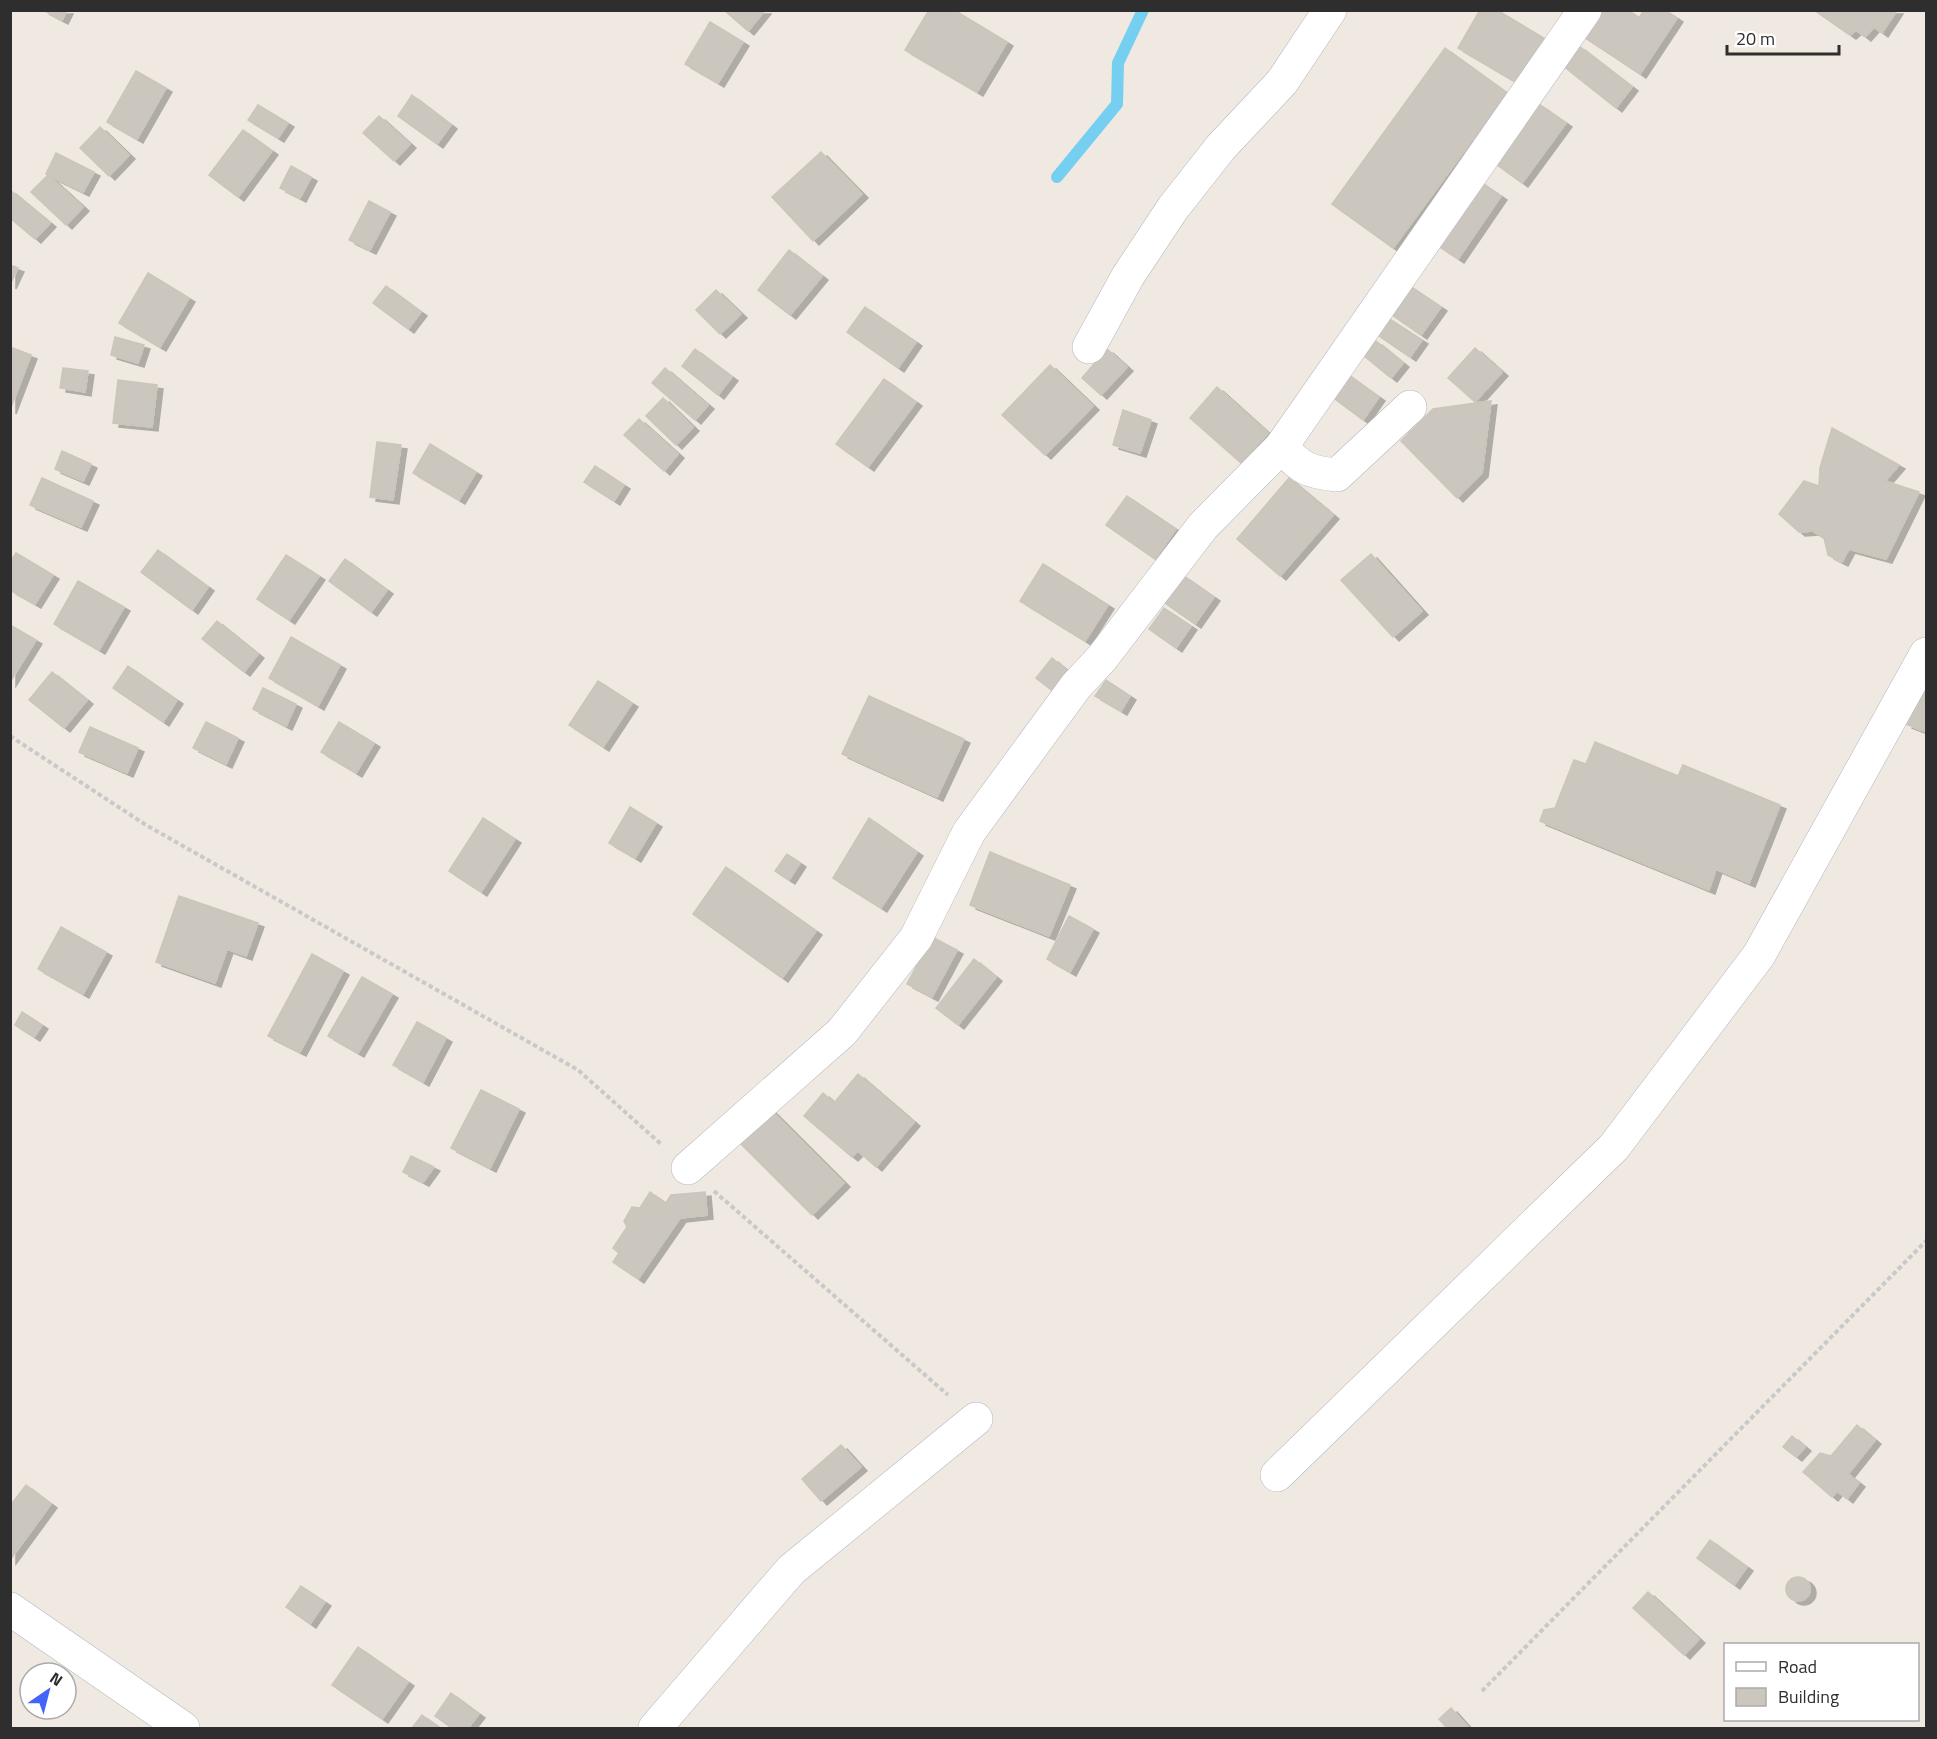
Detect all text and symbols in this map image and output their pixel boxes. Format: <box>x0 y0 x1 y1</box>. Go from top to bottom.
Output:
scale bar <box>1727 18 1840 56</box>
text: 20 m <box>1736 25 1775 52</box>
legend <box>1724 1643 1919 1721</box>
text: Road <box>1778 1653 1817 1680</box>
north arrow <box>18 1661 78 1721</box>
text: N <box>45 1666 68 1692</box>
text: Building <box>1778 1683 1839 1710</box>

